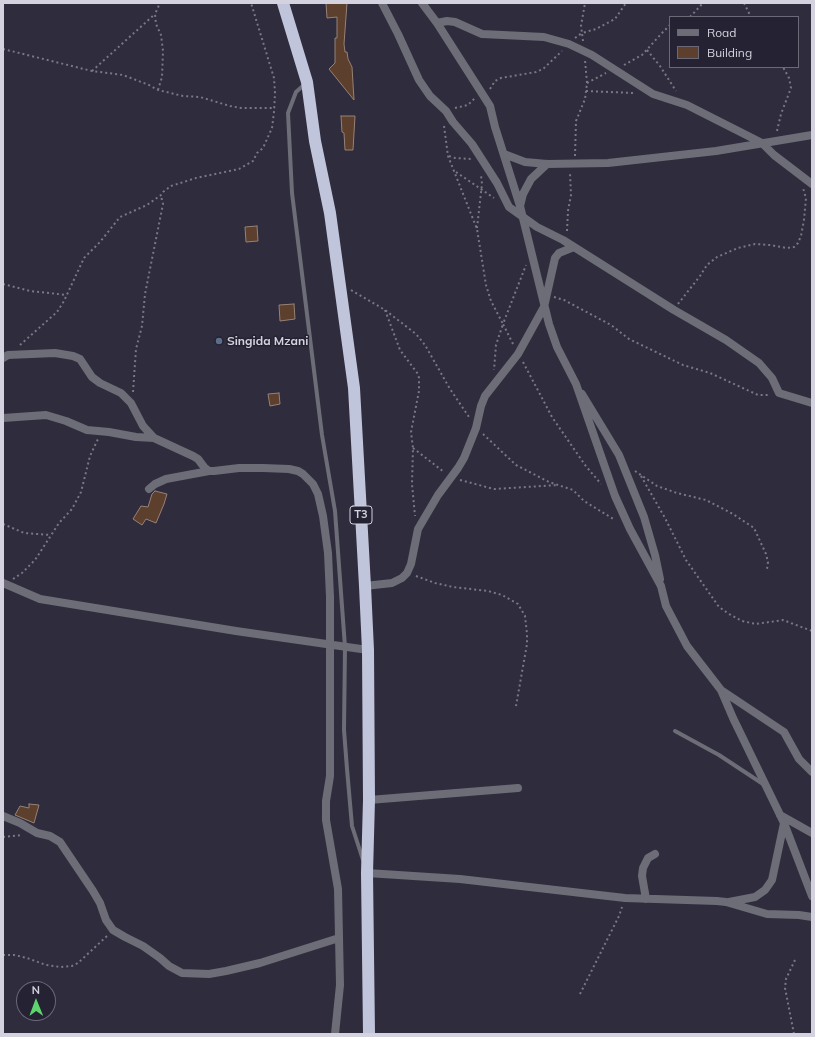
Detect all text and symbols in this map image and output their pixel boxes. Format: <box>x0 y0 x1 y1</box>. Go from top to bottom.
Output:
legend <box>669 16 799 68</box>
text: Road <box>707 25 736 40</box>
text: Building <box>707 45 752 60</box>
place label: Singida Mzani <box>227 334 308 348</box>
marker: Singida Mzani <box>214 336 224 346</box>
road number: T3 <box>350 506 372 524</box>
north arrow <box>16 981 56 1021</box>
text: N <box>32 983 40 997</box>

